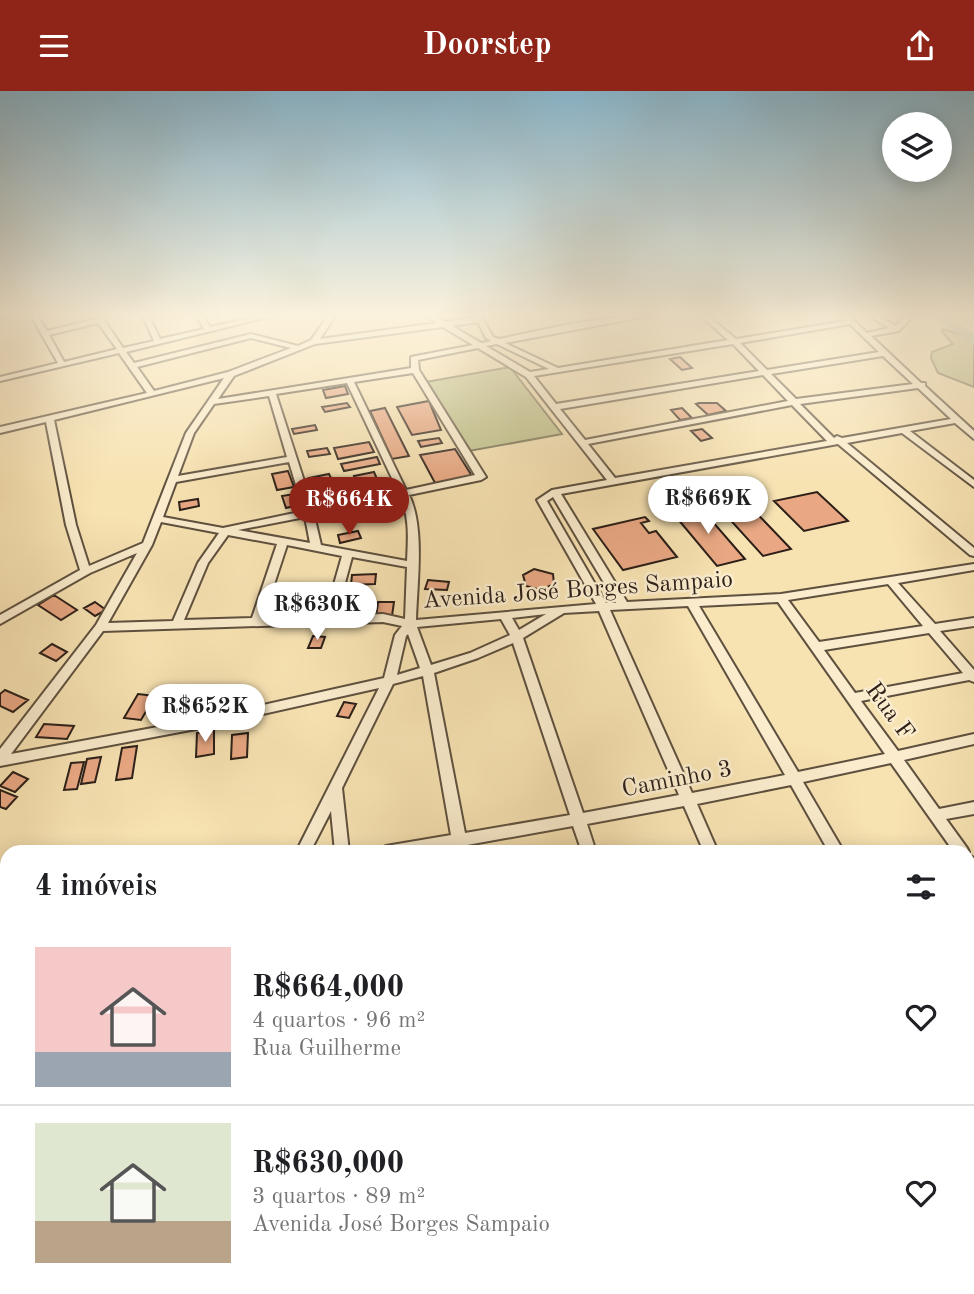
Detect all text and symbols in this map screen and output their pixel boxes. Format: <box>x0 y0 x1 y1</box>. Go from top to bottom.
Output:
icon: menu <box>35 27 73 65</box>
icon: share <box>901 27 939 65</box>
text: Doorstep <box>422 30 552 62</box>
map controls <box>882 112 952 182</box>
button: layers <box>882 112 952 182</box>
pin: R$664K <box>292 477 406 537</box>
pin: R$669K <box>651 477 765 536</box>
text: R$669K <box>664 487 752 510</box>
text: R$664K <box>305 488 393 511</box>
street label: Avenida José Borges Sampaio <box>422 568 734 614</box>
pin: R$630K <box>260 582 374 642</box>
text: R$630K <box>273 593 361 616</box>
street label: Rua F <box>860 679 918 745</box>
pin: R$652K <box>148 685 262 744</box>
text: R$652K <box>161 695 249 718</box>
street label: Caminho 3 <box>620 758 734 802</box>
icon: filters <box>902 868 940 906</box>
text: 4 imóveis <box>35 872 157 902</box>
text: R$664,000 <box>252 973 404 1003</box>
icon: home <box>91 975 175 1059</box>
icon: heart <box>902 998 940 1036</box>
text: 4 quartos · 96 m² <box>252 1009 425 1032</box>
text: Rua Guilherme <box>252 1037 401 1060</box>
text: R$630,000 <box>252 1149 404 1179</box>
icon: home <box>91 1151 175 1235</box>
icon: heart <box>902 1174 940 1212</box>
text: 3 quartos · 89 m² <box>252 1185 425 1208</box>
text: Avenida José Borges Sampaio <box>252 1213 550 1236</box>

